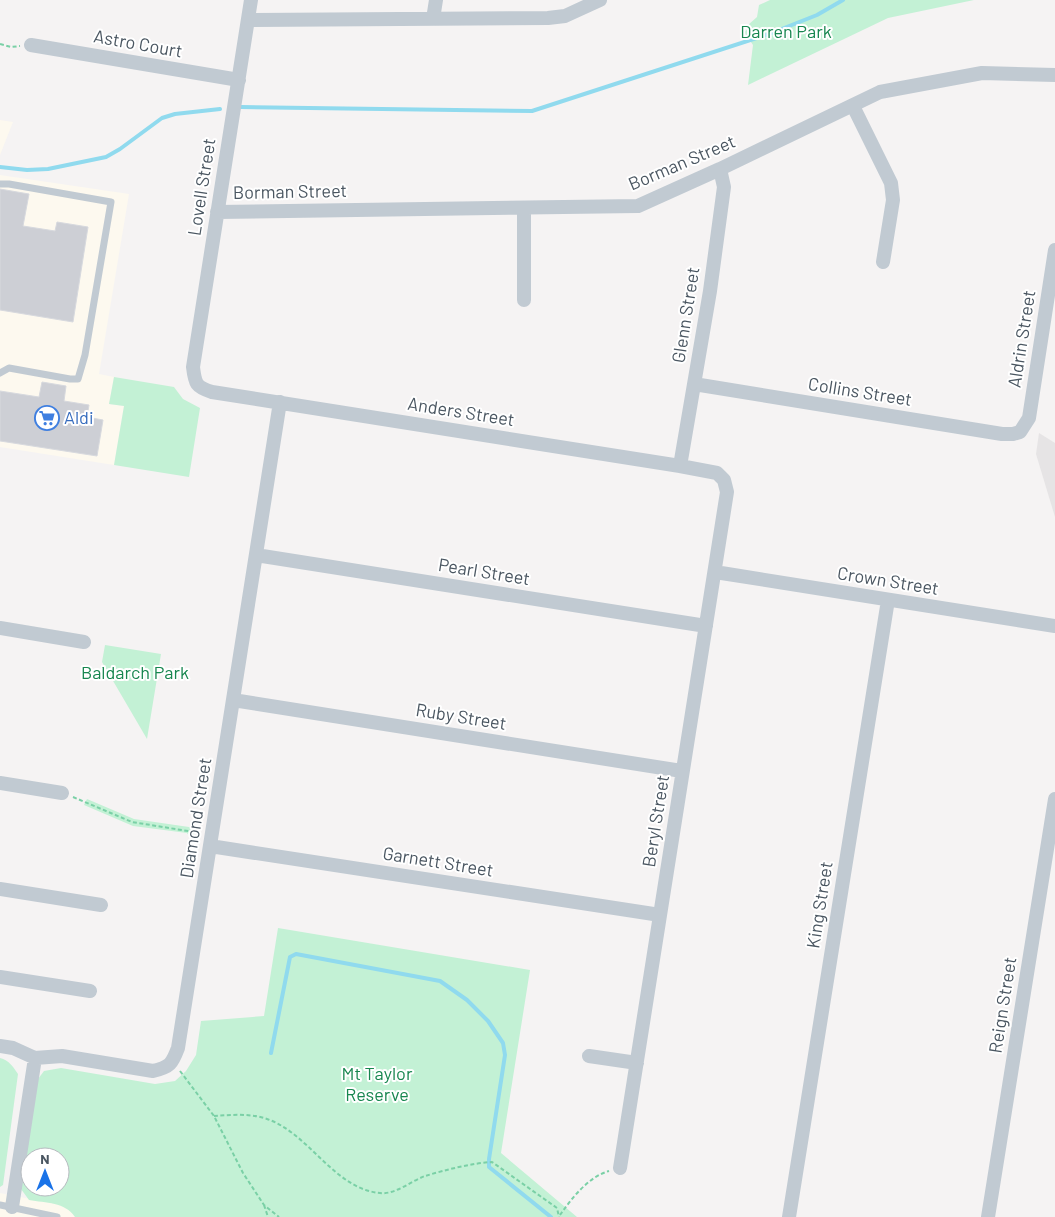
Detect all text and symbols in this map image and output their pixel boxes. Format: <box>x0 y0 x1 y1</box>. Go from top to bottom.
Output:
park label: Darren Park <box>740 20 832 42</box>
street label: Astro Court <box>92 24 184 62</box>
street label: Borman Street <box>625 130 738 195</box>
street label: Lovell Street <box>182 136 220 237</box>
street label: Borman Street <box>233 179 347 203</box>
street label: Glenn Street <box>667 265 703 364</box>
street label: Aldrin Street <box>1002 288 1040 389</box>
street label: Collins Street <box>807 372 914 410</box>
street label: Anders Street <box>406 392 516 430</box>
supermarket icon: Aldi <box>34 405 60 431</box>
place label: Aldi <box>64 406 93 428</box>
street label: Pearl Street <box>437 553 532 589</box>
street label: Crown Street <box>836 561 940 599</box>
park label: Baldarch Park <box>81 661 189 683</box>
street label: Ruby Street <box>414 698 508 734</box>
street label: Diamond Street <box>175 756 215 880</box>
street label: Beryl Street <box>637 773 673 869</box>
street label: Garnett Street <box>381 841 495 881</box>
street label: King Street <box>801 860 837 950</box>
street label: Reign Street <box>984 955 1020 1055</box>
park label: Mt Taylor Reserve <box>342 1062 413 1105</box>
north arrow <box>20 1147 70 1197</box>
text: N <box>40 1150 50 1167</box>

